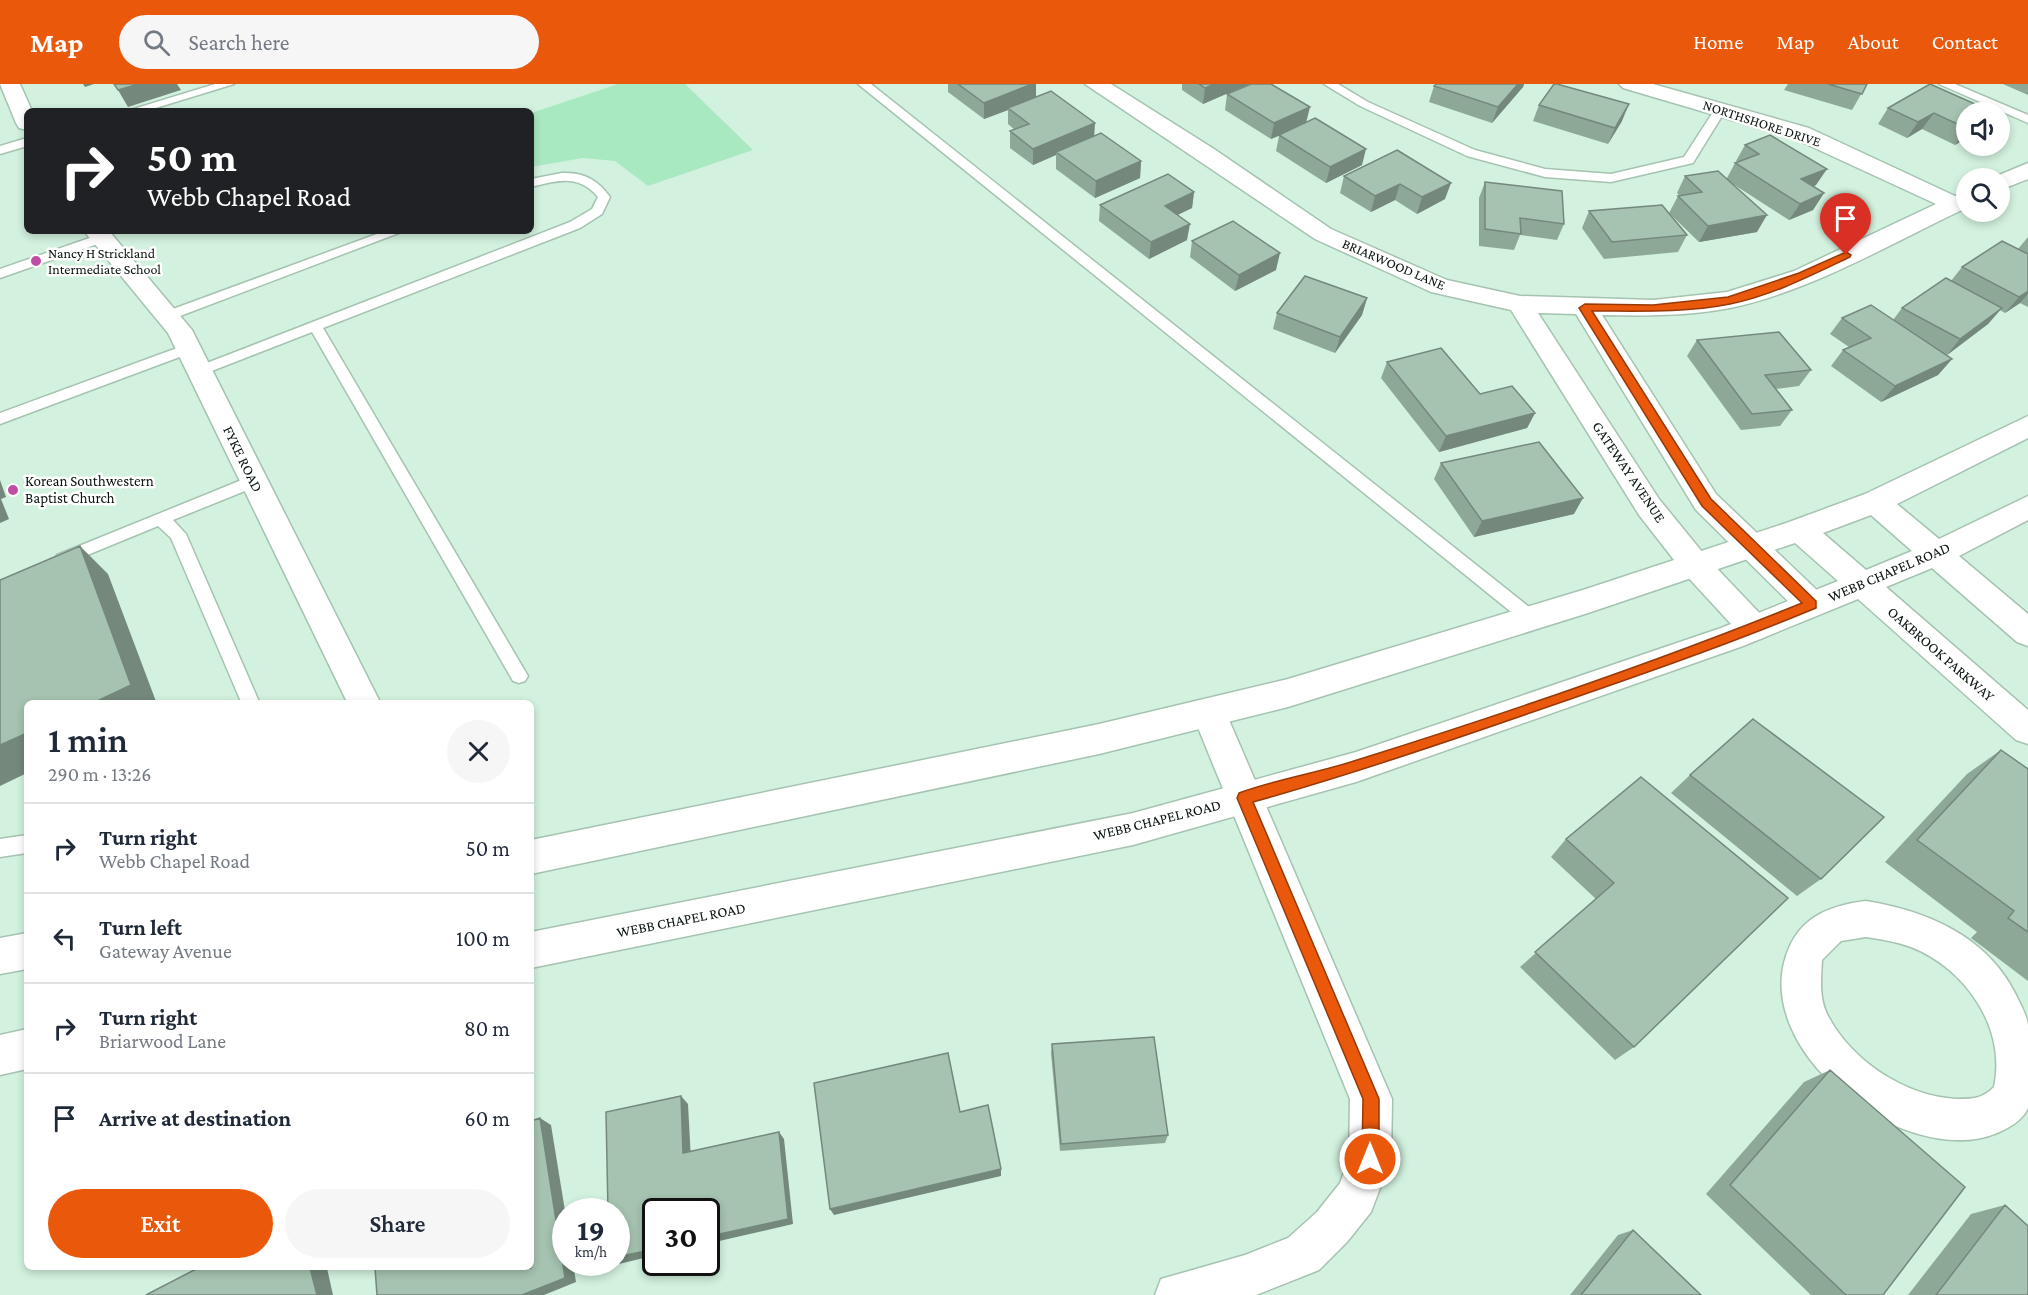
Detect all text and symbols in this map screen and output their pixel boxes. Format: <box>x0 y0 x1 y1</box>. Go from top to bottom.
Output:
search box <box>119 15 539 69</box>
icon: search <box>140 26 173 59</box>
text: Map <box>30 27 83 58</box>
text: Search here <box>188 30 289 55</box>
text: Home <box>1693 30 1743 54</box>
text: Map <box>1776 30 1815 54</box>
text: About <box>1848 30 1899 54</box>
text: Contact <box>1932 30 1998 54</box>
street label: NORTHSHORE DRIVE <box>1701 96 1823 150</box>
map controls <box>1956 102 2010 222</box>
button: sound <box>1956 102 2010 156</box>
icon: right <box>48 132 126 210</box>
text: 50 m <box>147 133 237 180</box>
button: search <box>1956 168 2010 222</box>
text: Webb Chapel Road <box>147 182 351 212</box>
pin <box>1820 193 1871 255</box>
icon: arrive <box>1829 202 1862 235</box>
street label: BRIARWOOD LANE <box>1340 235 1448 293</box>
place label: Nancy H Strickland Intermediate School <box>48 245 161 277</box>
marker: Nancy H Strickland Intermediate School <box>29 254 43 268</box>
street label: GATEWAY AVENUE <box>1589 419 1669 525</box>
street label: FYKE ROAD <box>220 423 266 495</box>
place label: Korean Southwestern Baptist Church <box>25 473 154 507</box>
marker: Korean Southwestern Baptist Church <box>6 483 20 497</box>
street label: WEBB CHAPEL ROAD <box>1826 539 1952 605</box>
street label: OAKBROOK PARKWAY <box>1885 603 1998 705</box>
text: 1 min <box>48 720 128 760</box>
button: close <box>447 720 510 783</box>
text: 290 m · 13:26 <box>48 763 152 785</box>
street label: WEBB CHAPEL ROAD <box>1092 796 1222 844</box>
text: Turn right <box>99 825 197 850</box>
icon: right <box>48 832 81 865</box>
text: 50 m <box>465 836 510 861</box>
text: Webb Chapel Road <box>99 850 250 872</box>
street label: WEBB CHAPEL ROAD <box>615 900 747 940</box>
text: Turn left <box>99 915 182 940</box>
icon: left <box>48 922 81 955</box>
text: 100 m <box>456 926 510 951</box>
text: Gateway Avenue <box>99 940 232 962</box>
text: Turn right <box>99 1005 197 1030</box>
icon: right <box>48 1012 81 1045</box>
text: 80 m <box>464 1016 510 1041</box>
text: Briarwood Lane <box>99 1030 226 1052</box>
icon: arrive <box>48 1102 81 1135</box>
text: Arrive at destination <box>99 1106 291 1131</box>
text: 60 m <box>465 1106 510 1131</box>
position arrow <box>1338 1127 1402 1191</box>
button: Exit <box>48 1189 273 1258</box>
button: Share <box>285 1189 510 1258</box>
speed limit sign: 30 <box>642 1198 720 1276</box>
text: 19 <box>577 1213 605 1246</box>
text: km/h <box>575 1244 607 1260</box>

